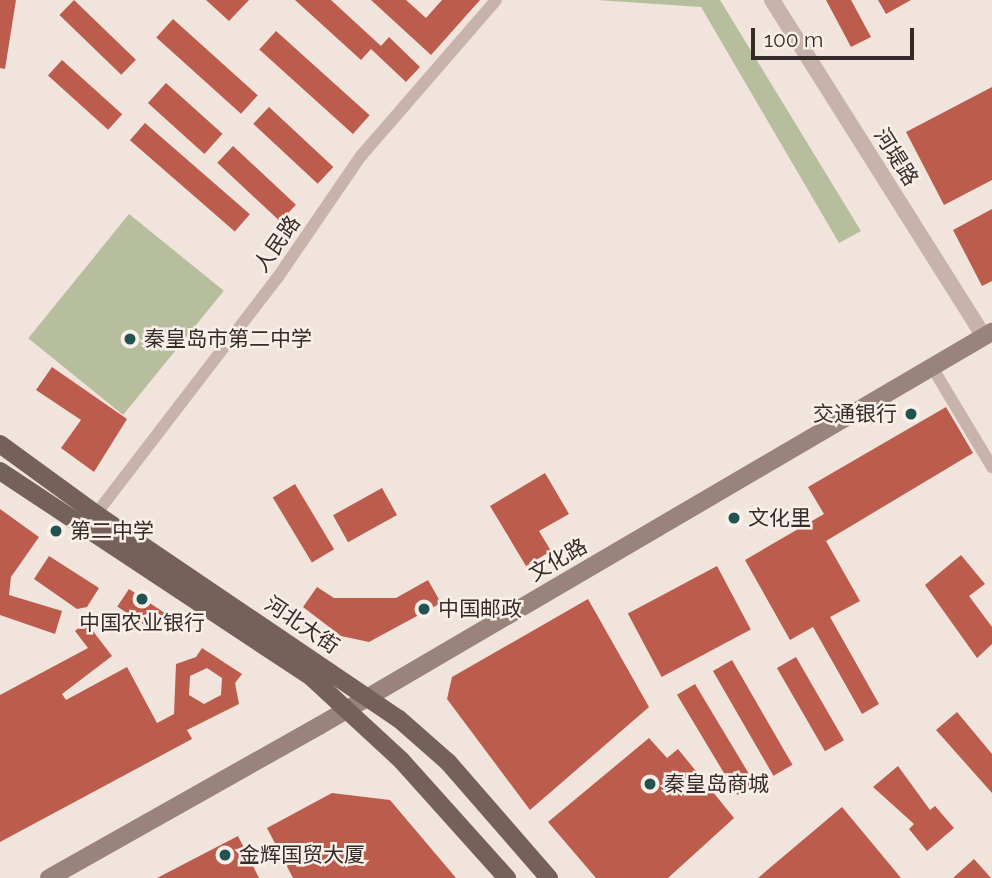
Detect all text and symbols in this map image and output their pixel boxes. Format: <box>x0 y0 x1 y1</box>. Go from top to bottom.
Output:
scale bar <box>754 14 917 58</box>
text: 100 m <box>764 27 823 52</box>
street label: 河堤路 <box>869 124 923 190</box>
street label: 人民路 <box>249 211 305 277</box>
place label: 秦皇岛市第二中学 <box>144 326 312 352</box>
marker: 秦皇岛市第二中学 <box>122 331 138 347</box>
place label: 交通银行 <box>813 401 897 427</box>
marker: 交通银行 <box>903 406 919 422</box>
place label: 文化里 <box>748 505 811 531</box>
marker: 文化里 <box>726 510 742 526</box>
place label: 第二中学 <box>70 518 154 544</box>
marker: 第二中学 <box>48 523 64 539</box>
street label: 文化路 <box>524 533 592 587</box>
marker: 中国农业银行 <box>134 591 150 607</box>
street label: 河北大街 <box>260 591 344 659</box>
place label: 中国邮政 <box>438 596 522 622</box>
marker: 中国邮政 <box>416 601 432 617</box>
place label: 中国农业银行 <box>79 610 205 636</box>
place label: 秦皇岛商城 <box>664 771 769 797</box>
marker: 秦皇岛商城 <box>642 776 658 792</box>
place label: 金辉国贸大厦 <box>239 842 365 868</box>
marker: 金辉国贸大厦 <box>217 847 233 863</box>

